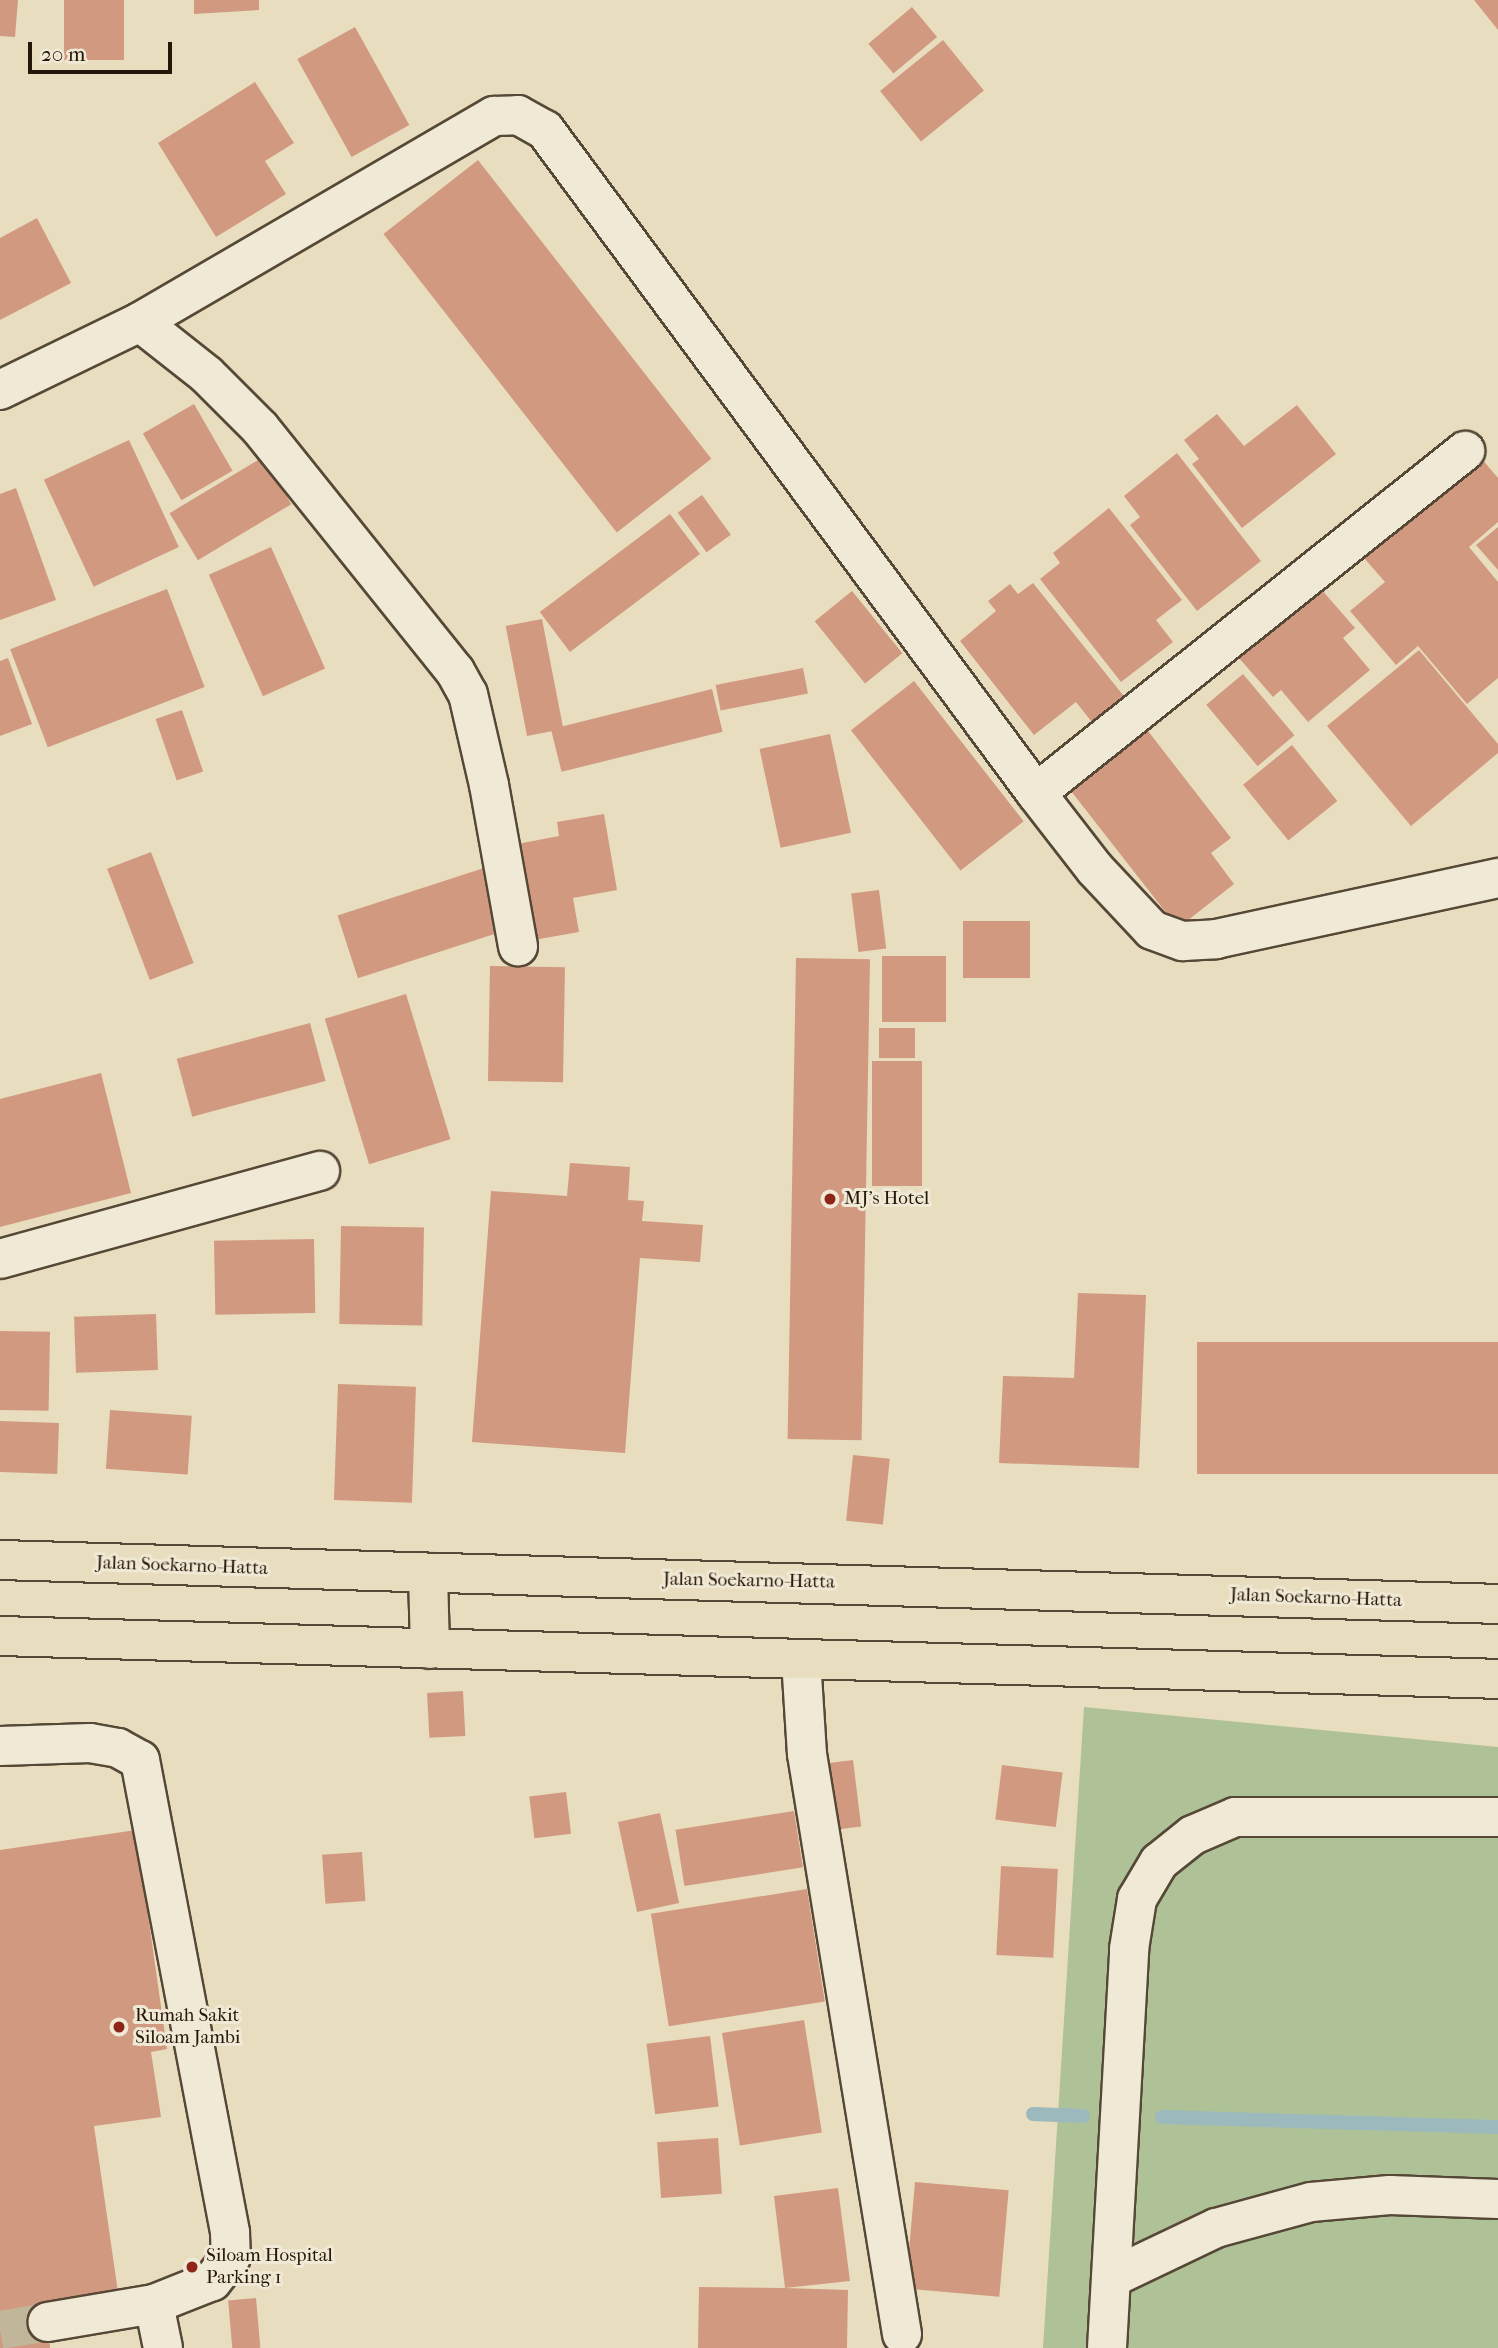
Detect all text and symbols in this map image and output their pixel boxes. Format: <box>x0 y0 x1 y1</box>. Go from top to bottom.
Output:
scale bar <box>32 28 175 72</box>
text: 20 m <box>41 42 85 66</box>
place label: MJ's Hotel <box>844 1188 929 1210</box>
marker: MJ's Hotel <box>822 1191 838 1207</box>
street label: Jalan Soekarno-Hatta <box>96 1552 268 1580</box>
street label: Jalan Soekarno-Hatta <box>663 1568 835 1594</box>
street label: Jalan Soekarno-Hatta <box>1230 1584 1402 1612</box>
place label: Rumah Sakit Siloam Jambi <box>135 2005 240 2049</box>
marker: Rumah Sakit Siloam Jambi <box>109 2017 129 2037</box>
place label: Siloam Hospital Parking 1 <box>206 2245 333 2289</box>
marker: Siloam Hospital Parking 1 <box>184 2259 200 2275</box>

